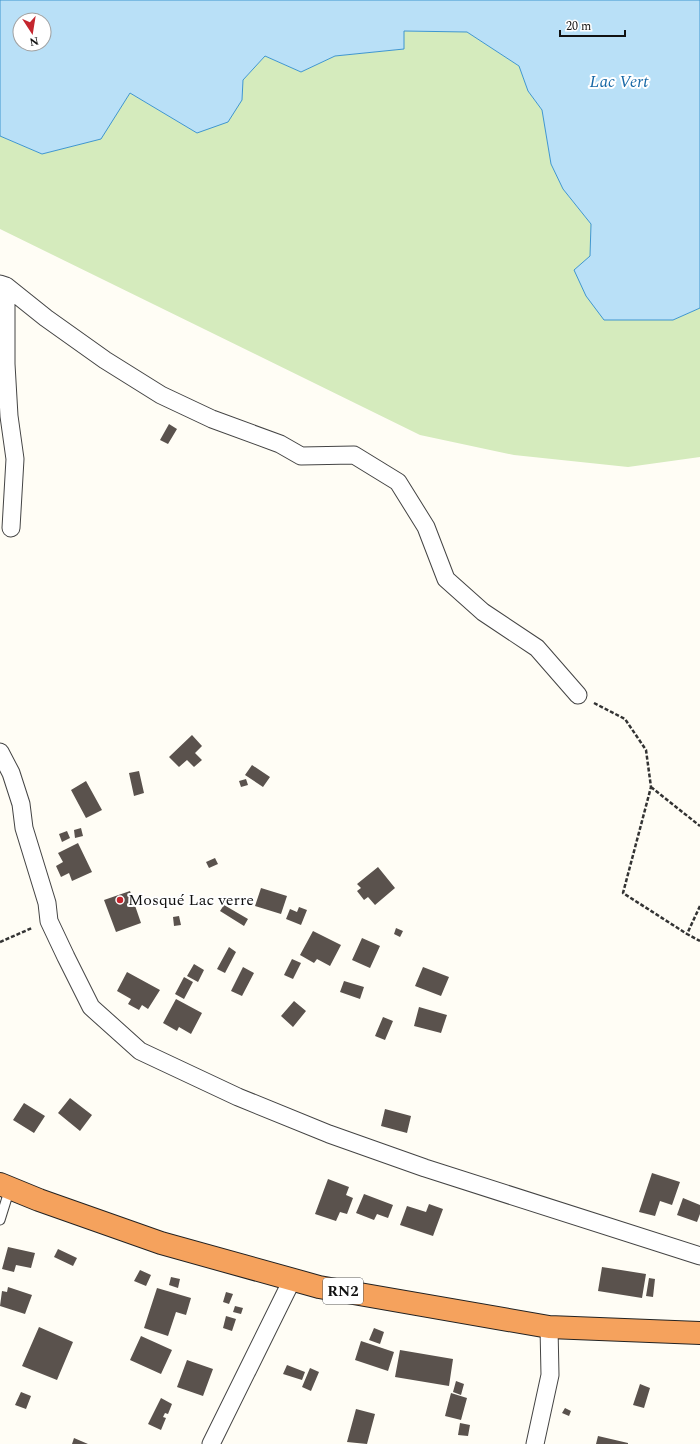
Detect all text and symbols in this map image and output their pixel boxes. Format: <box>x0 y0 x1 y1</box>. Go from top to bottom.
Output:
north arrow <box>12 12 52 52</box>
scale bar <box>560 12 625 38</box>
text: 20 m <box>566 17 591 36</box>
text: N <box>28 32 40 51</box>
water label: Lac Vert <box>590 69 649 95</box>
place label: Mosqué Lac verre <box>128 888 254 912</box>
marker: Mosqué Lac verre <box>115 895 125 905</box>
road number: RN2 <box>323 1278 363 1304</box>

